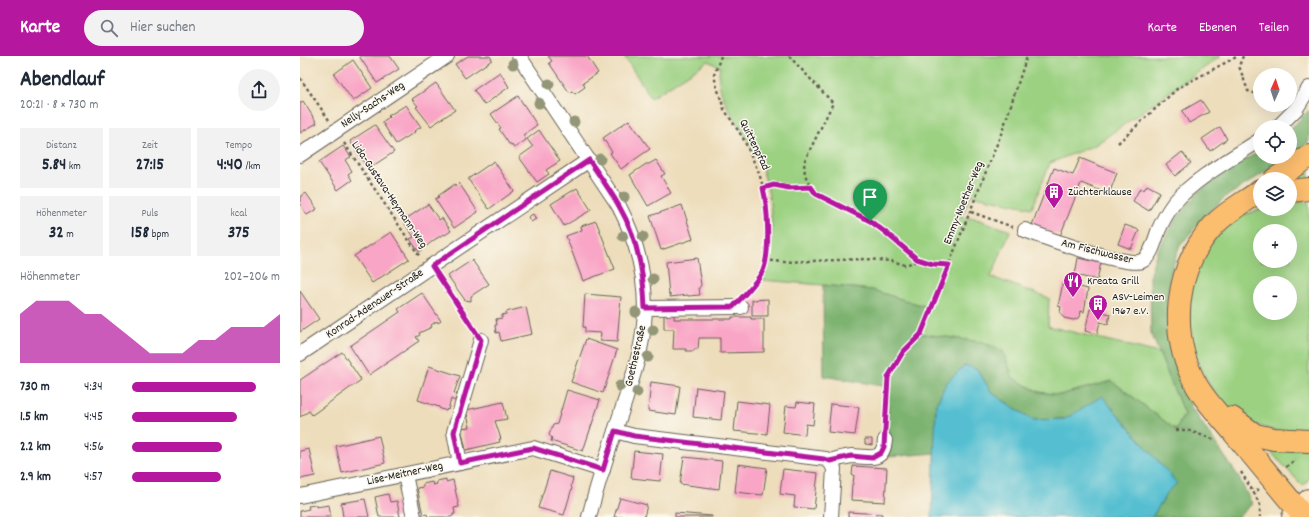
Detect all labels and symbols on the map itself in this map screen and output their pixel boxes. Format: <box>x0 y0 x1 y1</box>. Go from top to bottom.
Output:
north arrow <box>1253 68 1297 112</box>
street label: Nelly-Sachs-Weg <box>338 77 408 133</box>
street label: Quittenpfad <box>734 117 774 173</box>
street label: Lida-Gustava-Heymann-Weg <box>347 138 431 252</box>
street label: Emmy-Noether-Weg <box>940 159 988 247</box>
pin <box>853 180 887 221</box>
building icon: Züchterklause <box>1043 181 1065 209</box>
place label: Züchterklause <box>1068 184 1132 201</box>
street label: Am Fischwasser <box>1059 235 1135 269</box>
street label: Konrad-Adenauer-Straße <box>323 265 427 343</box>
restaurant icon: Kreata Grill <box>1062 270 1084 298</box>
place label: Kreata Grill <box>1087 273 1139 290</box>
place label: ASV-Leimen 1967 e.V. <box>1112 289 1165 320</box>
building icon: ASV-Leimen 1967 e.V. <box>1087 293 1109 321</box>
street label: Goethestraße <box>621 324 651 388</box>
street label: Lise-Meitner-Weg <box>365 458 445 490</box>

